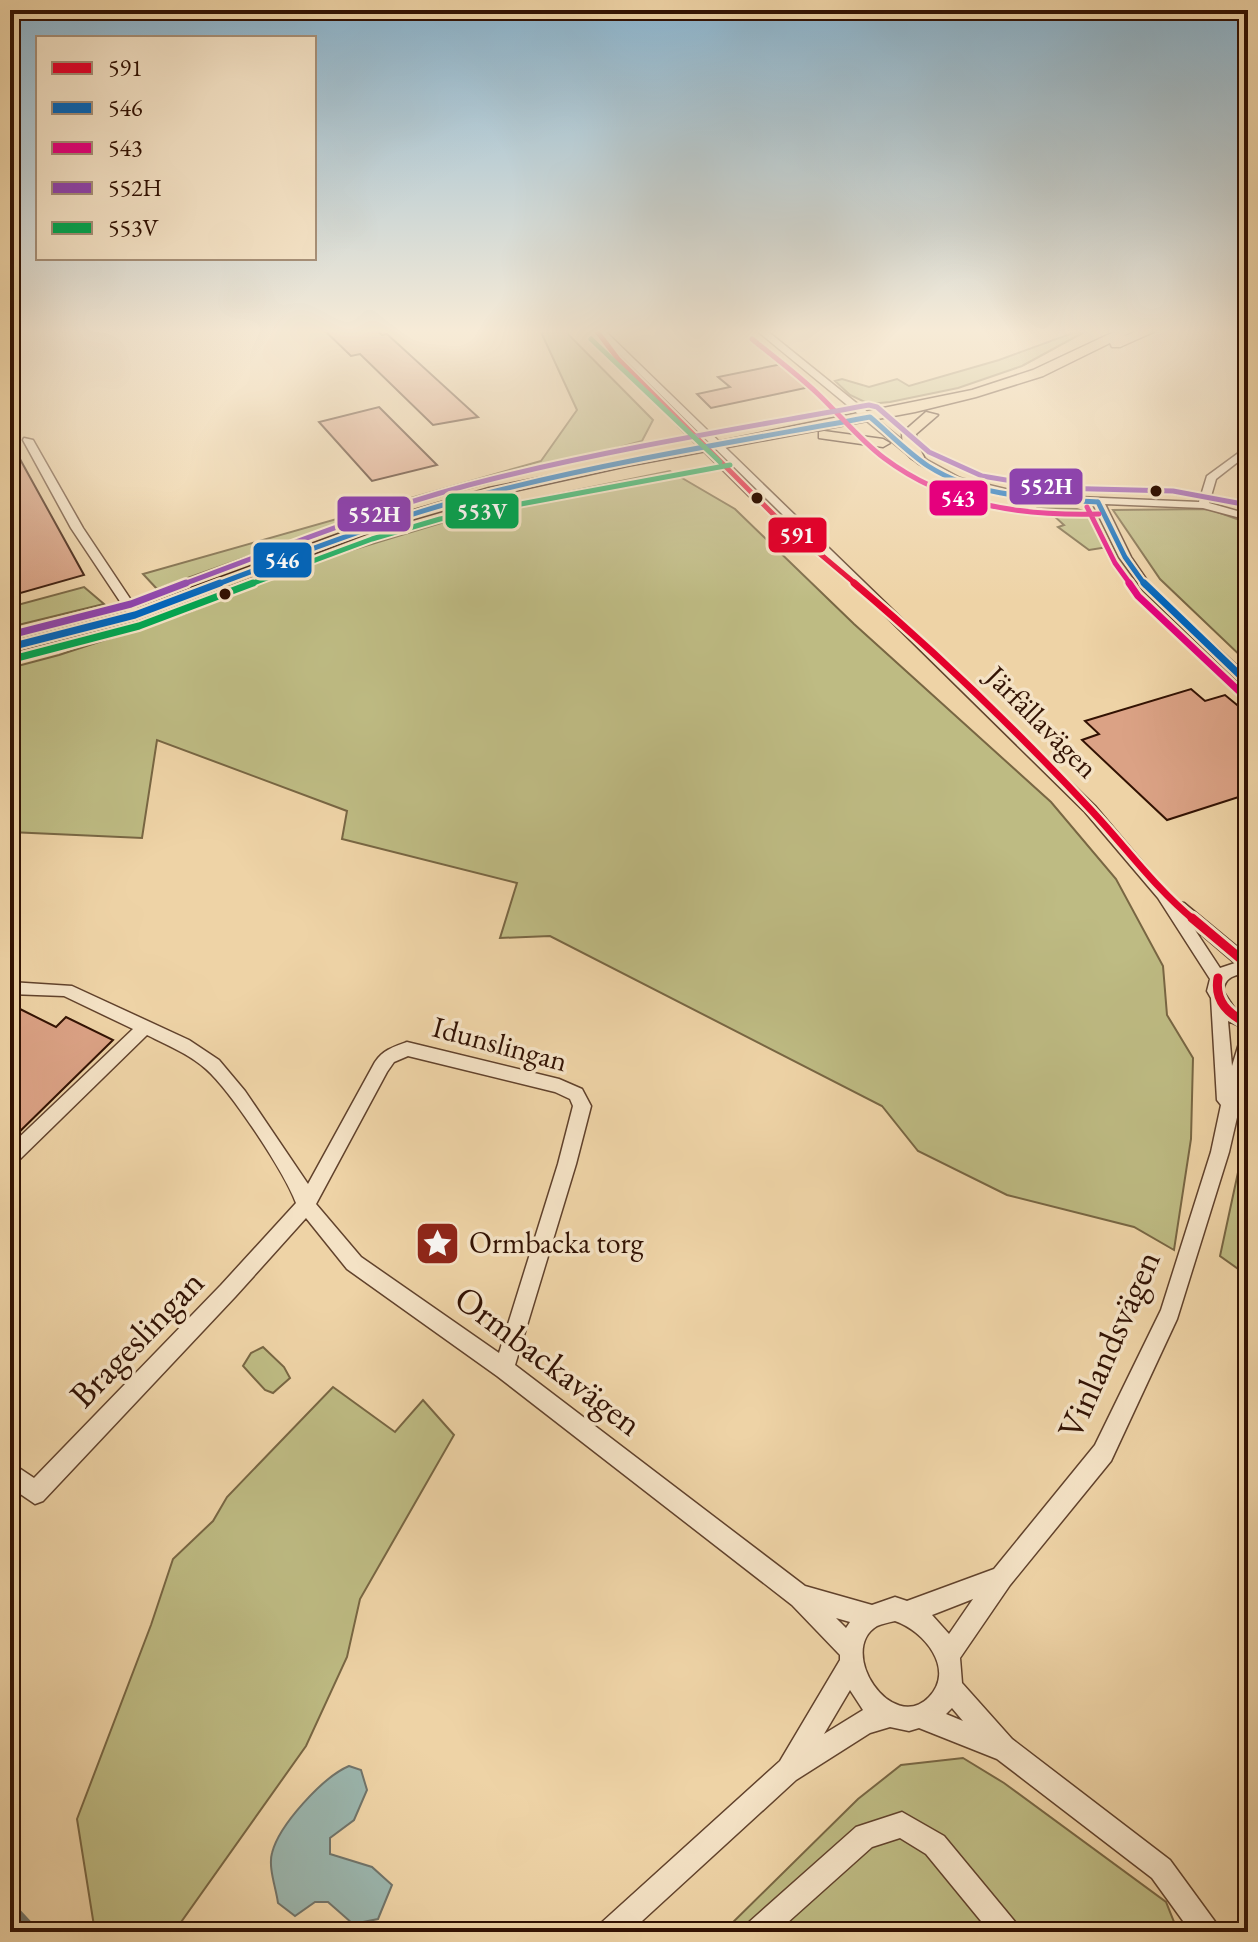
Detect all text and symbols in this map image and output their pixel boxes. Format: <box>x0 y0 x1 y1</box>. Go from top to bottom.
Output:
legend <box>36 36 316 260</box>
text: 591 <box>108 52 143 83</box>
text: 546 <box>108 92 143 123</box>
text: 543 <box>108 132 143 163</box>
text: 552H <box>108 172 162 203</box>
text: 553V <box>108 212 160 243</box>
line badge: 552H <box>1008 467 1084 506</box>
text: 552H <box>1020 472 1073 501</box>
line badge: 543 <box>928 479 989 517</box>
unlabelled marker <box>1148 483 1164 499</box>
text: 543 <box>941 484 975 513</box>
unlabelled marker <box>749 490 765 506</box>
line badge: 553V <box>444 492 520 530</box>
line badge: 552H <box>336 495 412 533</box>
text: 553V <box>457 497 508 526</box>
text: 552H <box>348 500 401 529</box>
line badge: 591 <box>767 516 828 554</box>
text: 591 <box>780 521 814 550</box>
line badge: 546 <box>252 541 313 579</box>
text: 546 <box>265 546 300 575</box>
unlabelled marker <box>217 586 233 602</box>
street label: Järfällavägen <box>976 655 1107 786</box>
street label: Idunslingan <box>428 1007 572 1080</box>
place icon: Ormbacka torg <box>414 1219 462 1267</box>
place label: Ormbacka torg <box>469 1223 645 1262</box>
street label: Vinlandsvägen <box>1046 1243 1171 1446</box>
street label: Brageslingan <box>59 1259 214 1417</box>
street label: Ormbackavägen <box>445 1274 652 1446</box>

